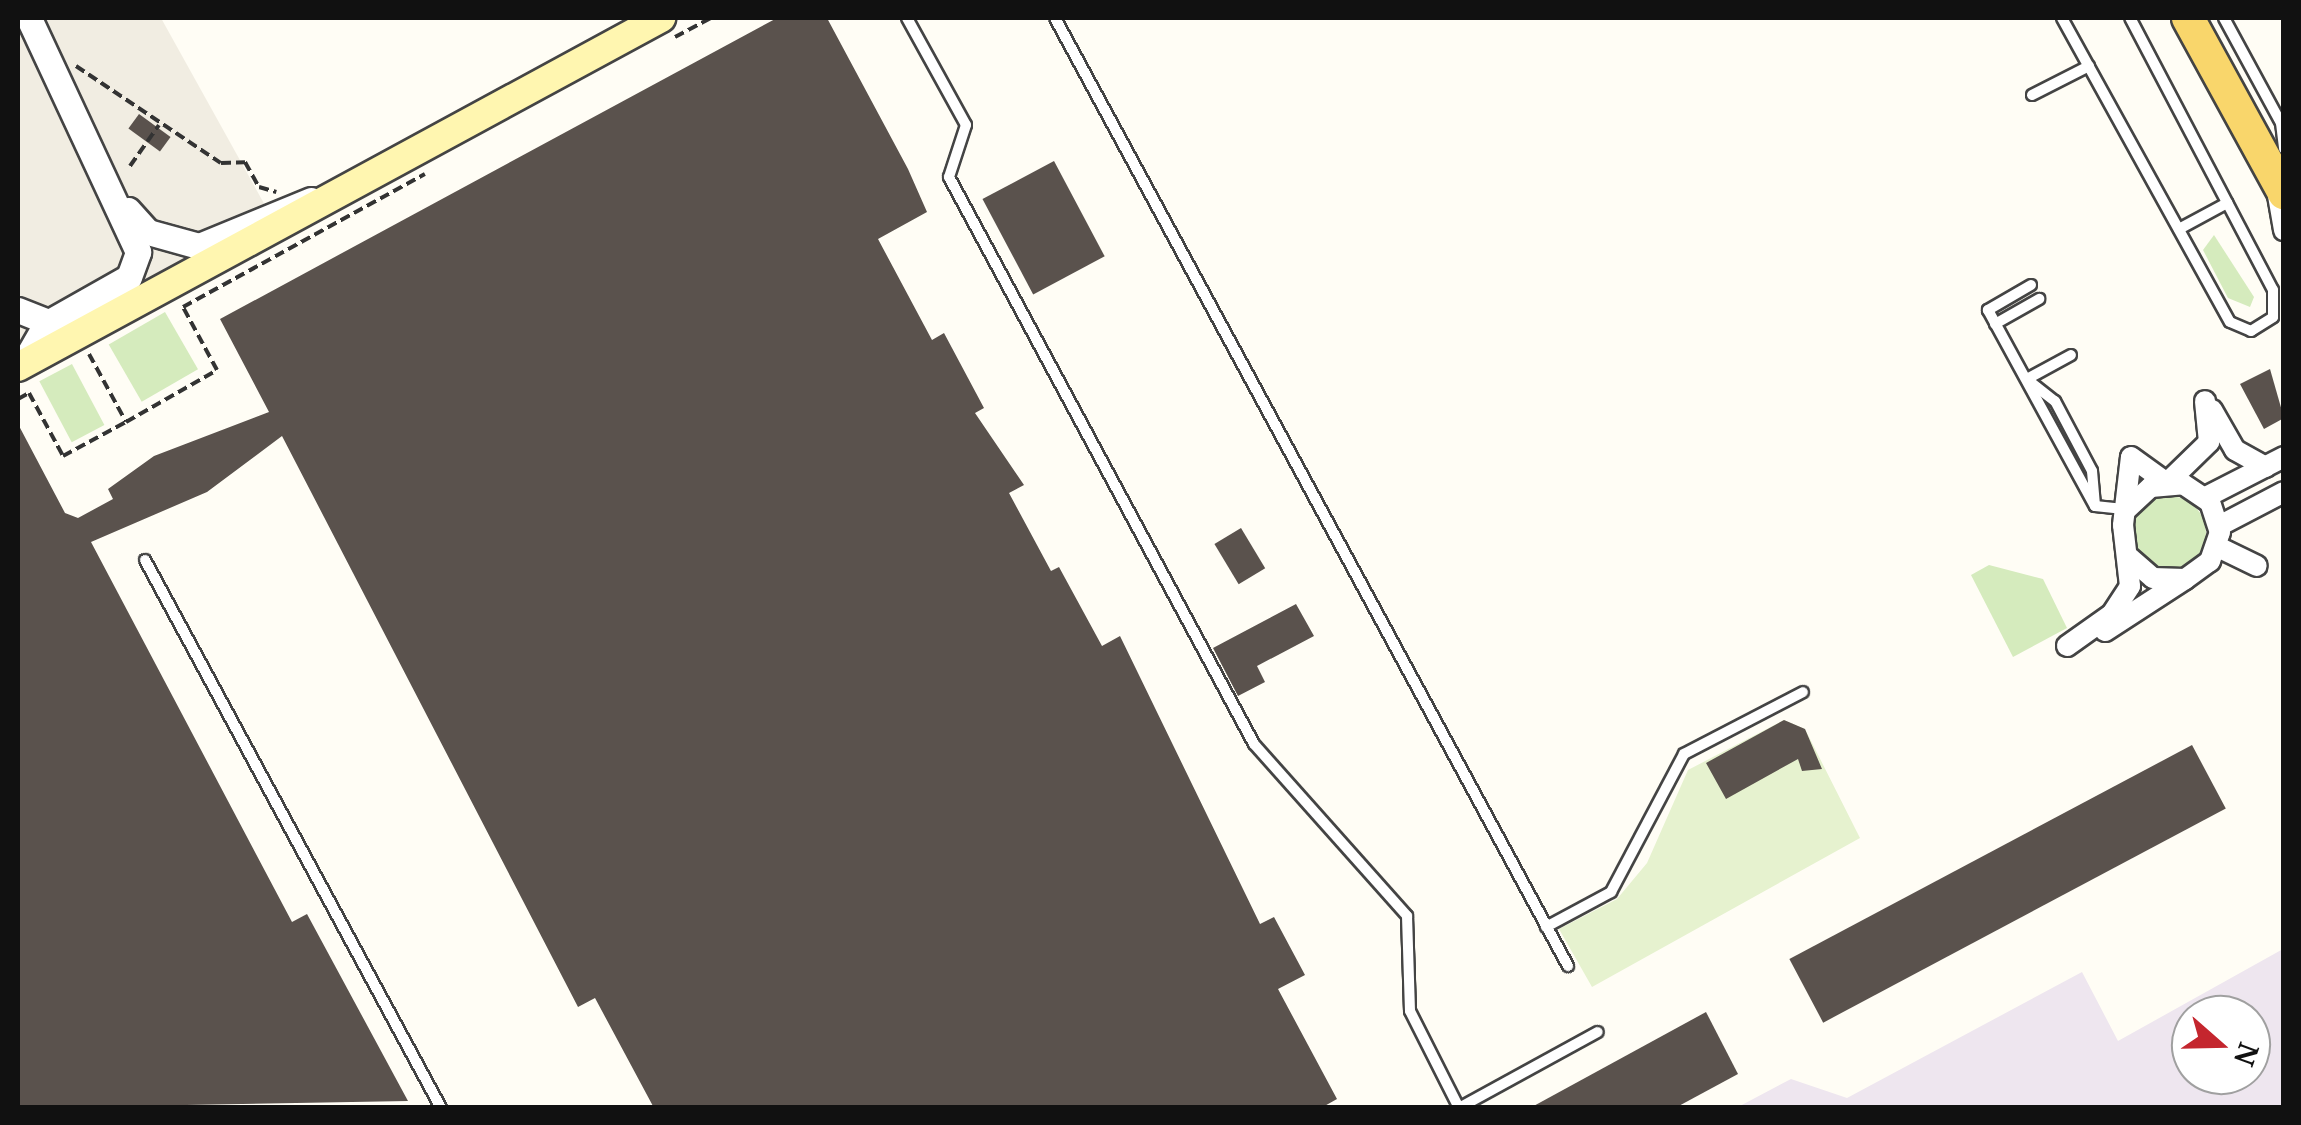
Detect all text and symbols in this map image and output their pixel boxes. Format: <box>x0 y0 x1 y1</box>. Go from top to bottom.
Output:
north arrow <box>2171 995 2271 1095</box>
text: N <box>2226 1038 2269 1071</box>

